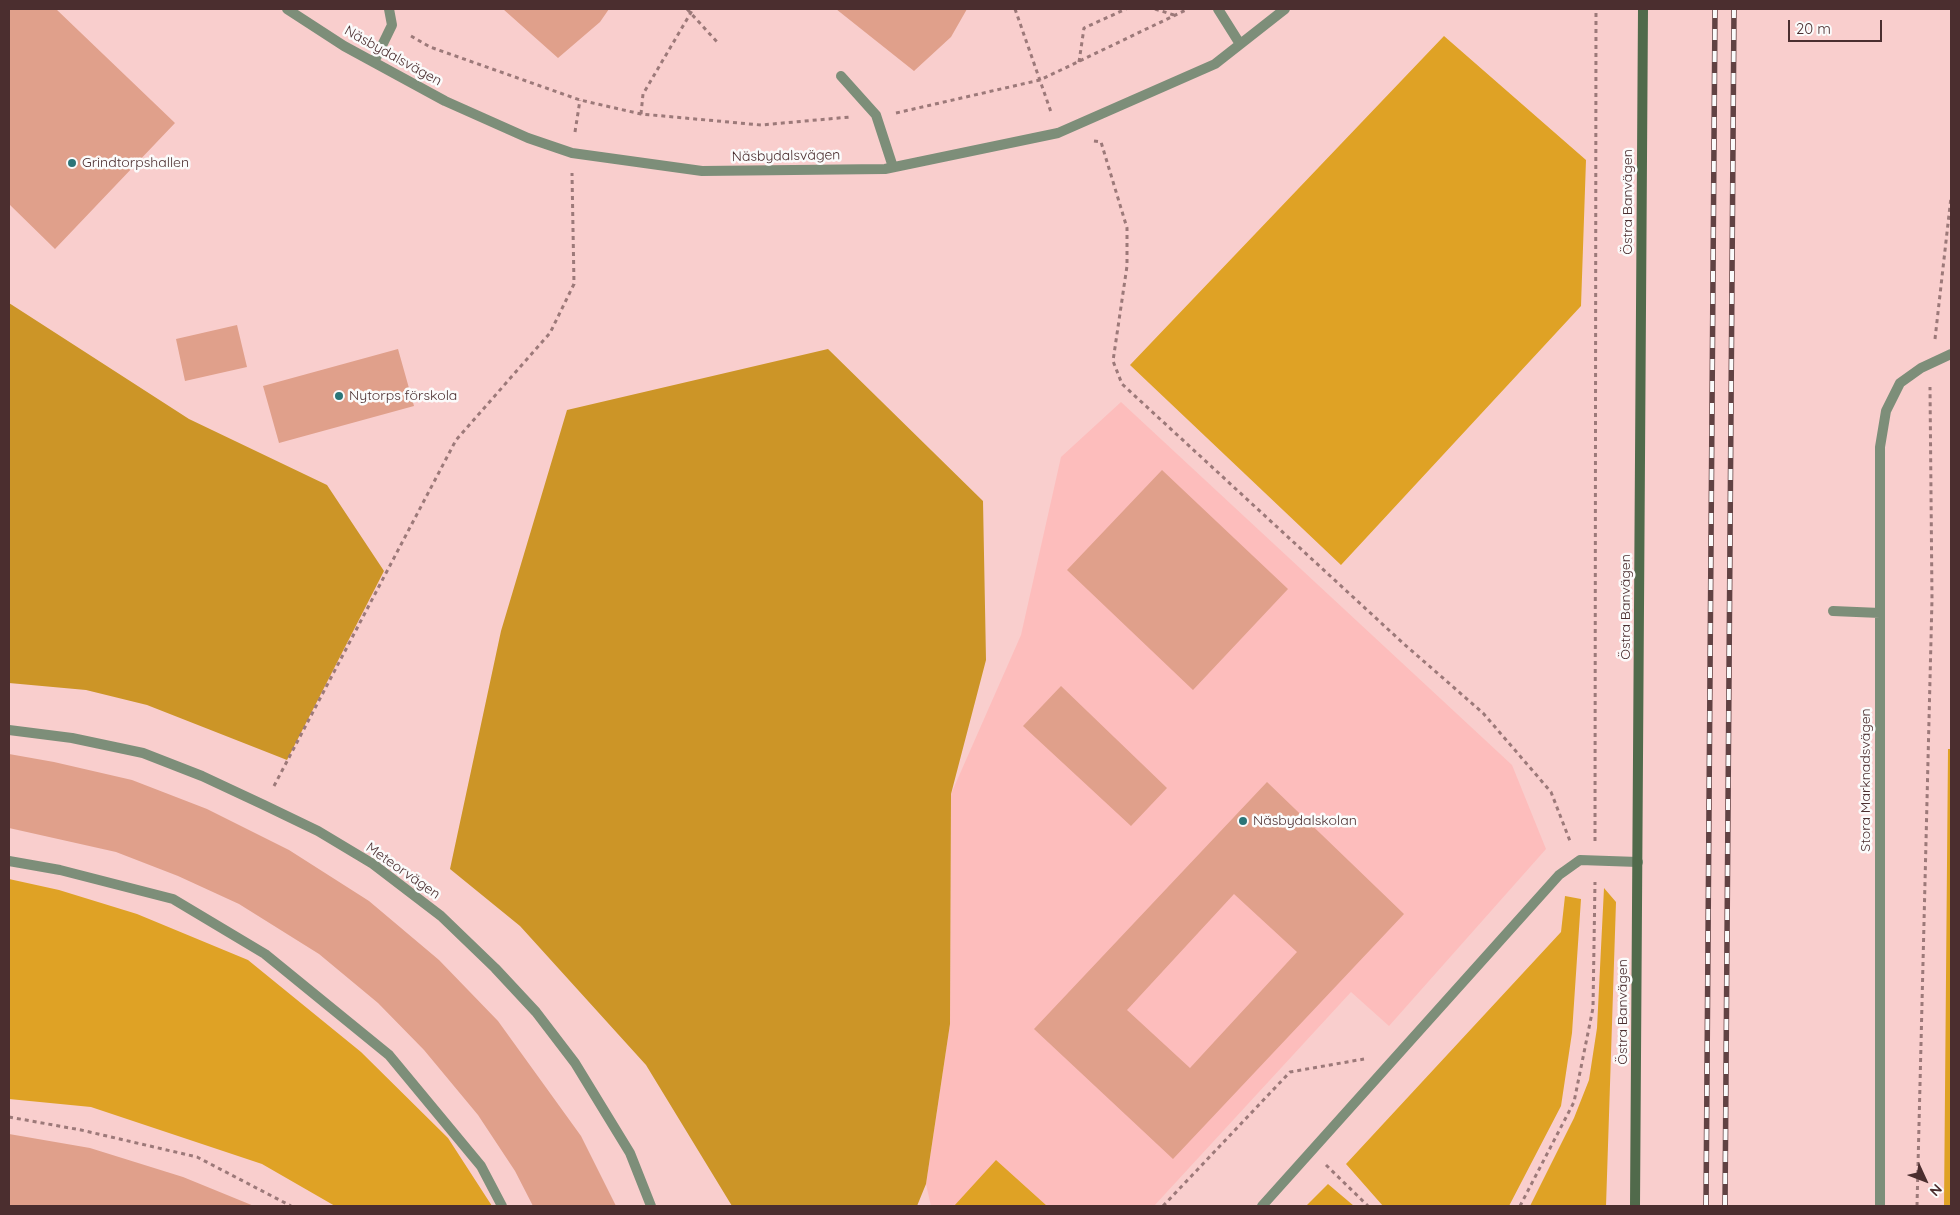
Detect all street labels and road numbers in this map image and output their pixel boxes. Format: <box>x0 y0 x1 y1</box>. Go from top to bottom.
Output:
street label: Näsbydalsvägen <box>341 22 445 90</box>
street label: Näsbydalsvägen <box>732 147 840 165</box>
street label: Östra Banvägen <box>1620 149 1636 255</box>
street label: Östra Banvägen <box>1618 554 1634 660</box>
street label: Stora Marknadsvägen <box>1858 708 1874 852</box>
street label: Meteorvägen <box>363 839 443 903</box>
street label: Östra Banvägen <box>1615 959 1631 1065</box>

